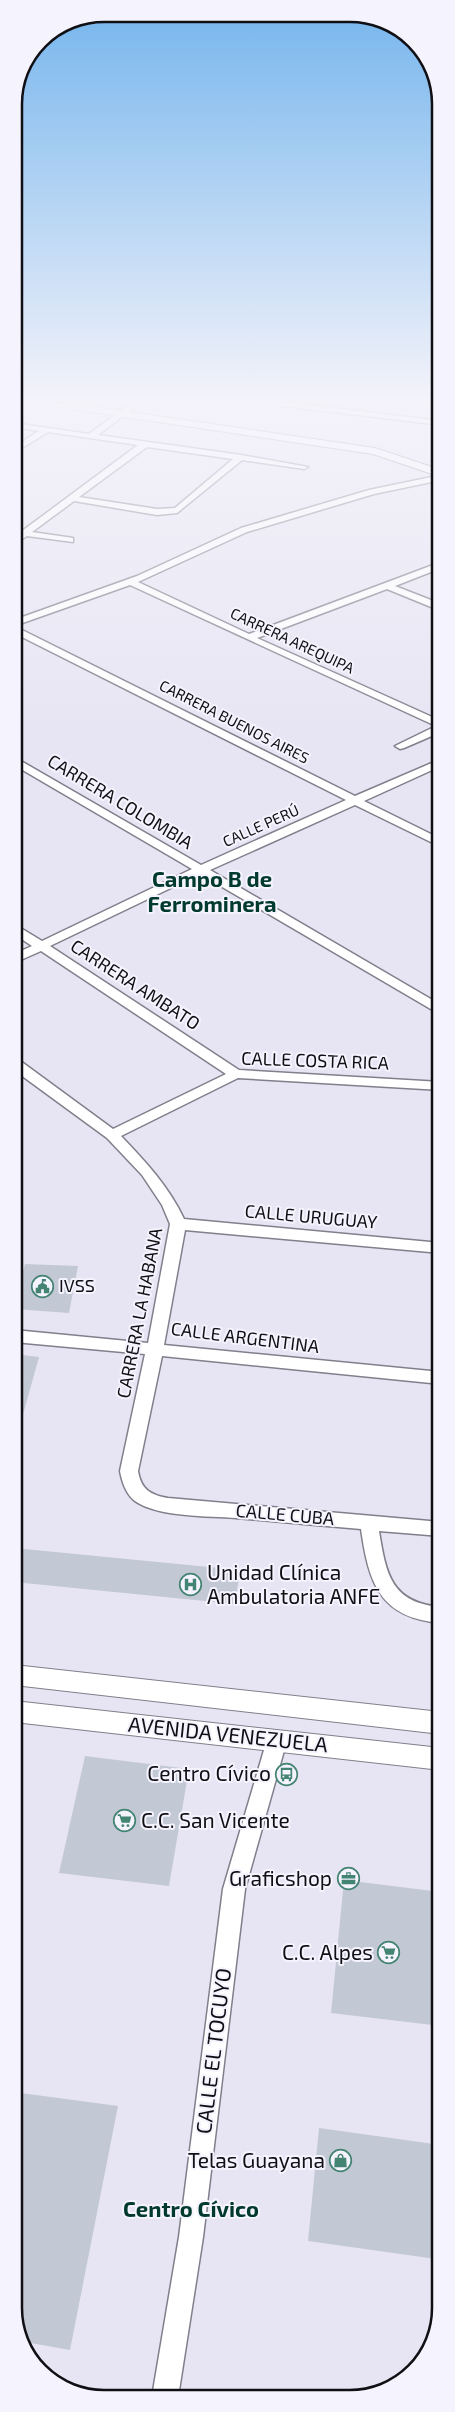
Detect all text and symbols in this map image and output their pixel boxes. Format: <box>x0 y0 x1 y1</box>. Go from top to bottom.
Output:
street label: CARRERA AREQUIPA <box>227 603 358 678</box>
street label: CARRERA BUENOS AIRES <box>157 676 312 767</box>
street label: CARRERA COLOMBIA <box>44 749 198 854</box>
street label: CALLE PERÚ <box>220 800 302 850</box>
district label: Campo B de Ferrominera <box>148 865 276 916</box>
street label: CARRERA AMBATO <box>67 934 204 1034</box>
street label: CALLE COSTA RICA <box>241 1046 390 1074</box>
street label: CALLE URUGUAY <box>244 1199 379 1233</box>
street label: CARRERA LA HABANA <box>112 1225 166 1400</box>
public building icon: IVSS <box>31 1274 55 1298</box>
place label: IVSS <box>59 1274 95 1296</box>
street label: CALLE ARGENTINA <box>170 1317 321 1357</box>
street label: CALLE CUBA <box>235 1499 336 1529</box>
place label: Unidad Clínica Ambulatoria ANFE <box>207 1559 380 1608</box>
hospital icon: Unidad Clínica Ambulatoria ANFE <box>179 1573 203 1597</box>
street label: AVENIDA VENEZUELA <box>127 1711 329 1756</box>
place label: Centro Cívico <box>147 1760 271 1785</box>
bus stop icon: Centro Cívico <box>275 1762 299 1786</box>
place label: C.C. San Vicente <box>141 1807 290 1832</box>
supermarket icon: C.C. San Vicente <box>113 1809 137 1833</box>
place label: Graficshop <box>229 1865 332 1890</box>
office icon: Graficshop <box>336 1867 360 1891</box>
place label: C.C. Alpes <box>282 1939 373 1964</box>
supermarket icon: C.C. Alpes <box>377 1941 401 1965</box>
street label: CALLE EL TOCUYO <box>190 1966 235 2135</box>
place label: Telas Guayana <box>188 2147 325 2172</box>
shop icon: Telas Guayana <box>329 2149 353 2173</box>
district label: Centro Cívico <box>123 2195 259 2221</box>

